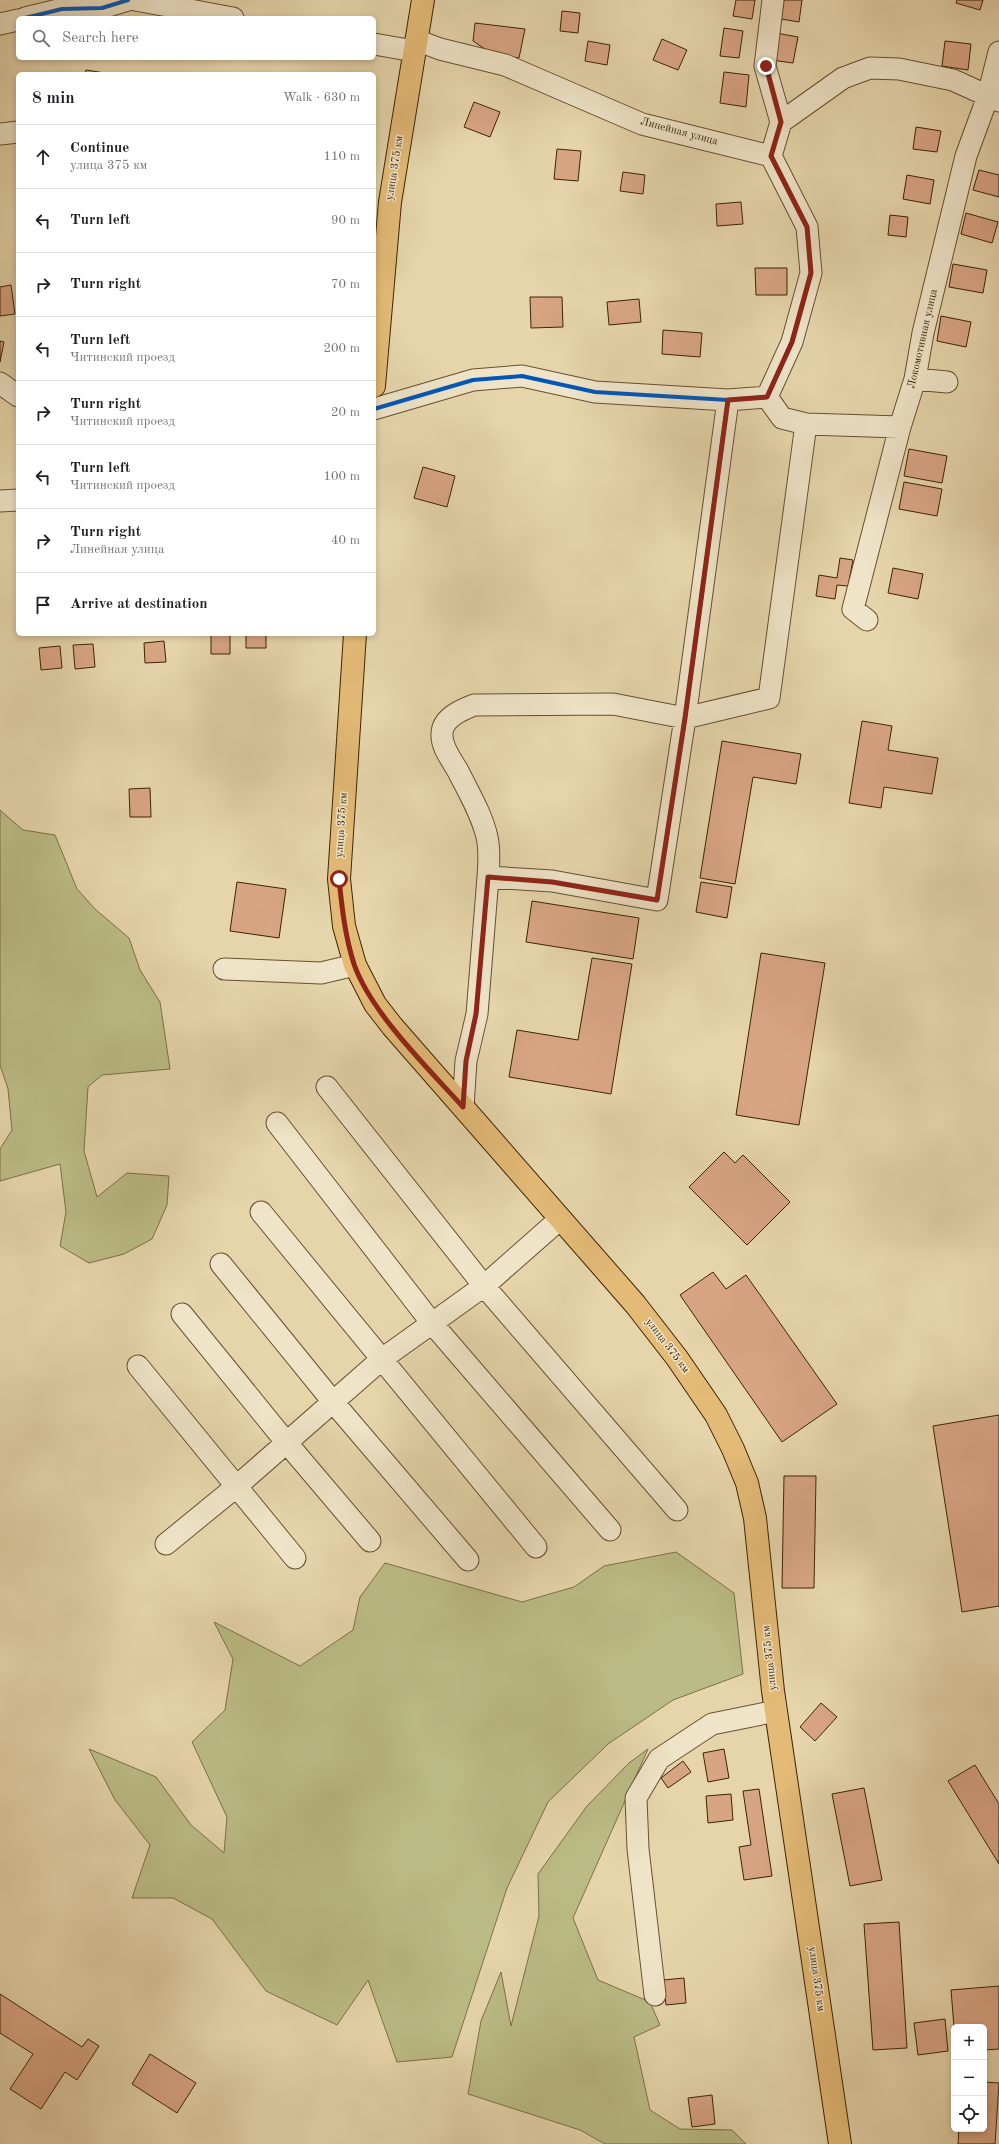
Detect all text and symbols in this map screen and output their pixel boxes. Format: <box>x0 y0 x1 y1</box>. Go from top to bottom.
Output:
search box <box>16 16 376 60</box>
icon: search <box>30 27 52 49</box>
text: Search here <box>62 31 139 46</box>
route end <box>757 57 775 75</box>
text: 8 min <box>32 90 75 107</box>
text: Walk · 630 m <box>283 91 360 104</box>
street label: Линейная улица <box>639 116 720 148</box>
street label: улица 375 км <box>384 135 406 201</box>
text: Continue <box>70 141 129 156</box>
icon: ahead <box>32 146 54 168</box>
text: 110 m <box>323 150 360 163</box>
text: улица 375 км <box>70 159 147 172</box>
icon: left <box>32 210 54 232</box>
text: Turn left <box>70 213 130 228</box>
text: 90 m <box>331 214 360 227</box>
icon: right <box>32 274 54 296</box>
text: Turn right <box>70 277 141 292</box>
text: 70 m <box>331 278 360 291</box>
street label: Локомотивная улица <box>906 288 940 390</box>
text: Turn left <box>70 333 130 348</box>
icon: left <box>32 338 54 360</box>
text: 200 m <box>323 342 360 355</box>
text: Читинский проезд <box>70 351 175 364</box>
text: Turn right <box>70 397 141 412</box>
icon: right <box>32 402 54 424</box>
text: 20 m <box>331 406 360 419</box>
text: Читинский проезд <box>70 415 175 428</box>
text: Turn left <box>70 461 130 476</box>
icon: left <box>32 466 54 488</box>
text: 100 m <box>323 470 360 483</box>
text: Читинский проезд <box>70 479 175 492</box>
text: Turn right <box>70 525 141 540</box>
icon: right <box>32 530 54 552</box>
text: 40 m <box>331 534 360 547</box>
text: Линейная улица <box>70 543 164 556</box>
icon: arrive <box>32 594 54 616</box>
text: Arrive at destination <box>70 597 208 612</box>
street label: улица 375 км <box>334 792 350 858</box>
route start <box>330 870 348 888</box>
street label: улица 375 км <box>643 1317 691 1375</box>
street label: улица 375 км <box>761 1625 779 1691</box>
street label: улица 375 км <box>806 1946 826 2012</box>
map controls <box>951 2024 987 2132</box>
button: + <box>951 2024 987 2060</box>
button: − <box>951 2060 987 2096</box>
button: locate <box>951 2096 987 2132</box>

